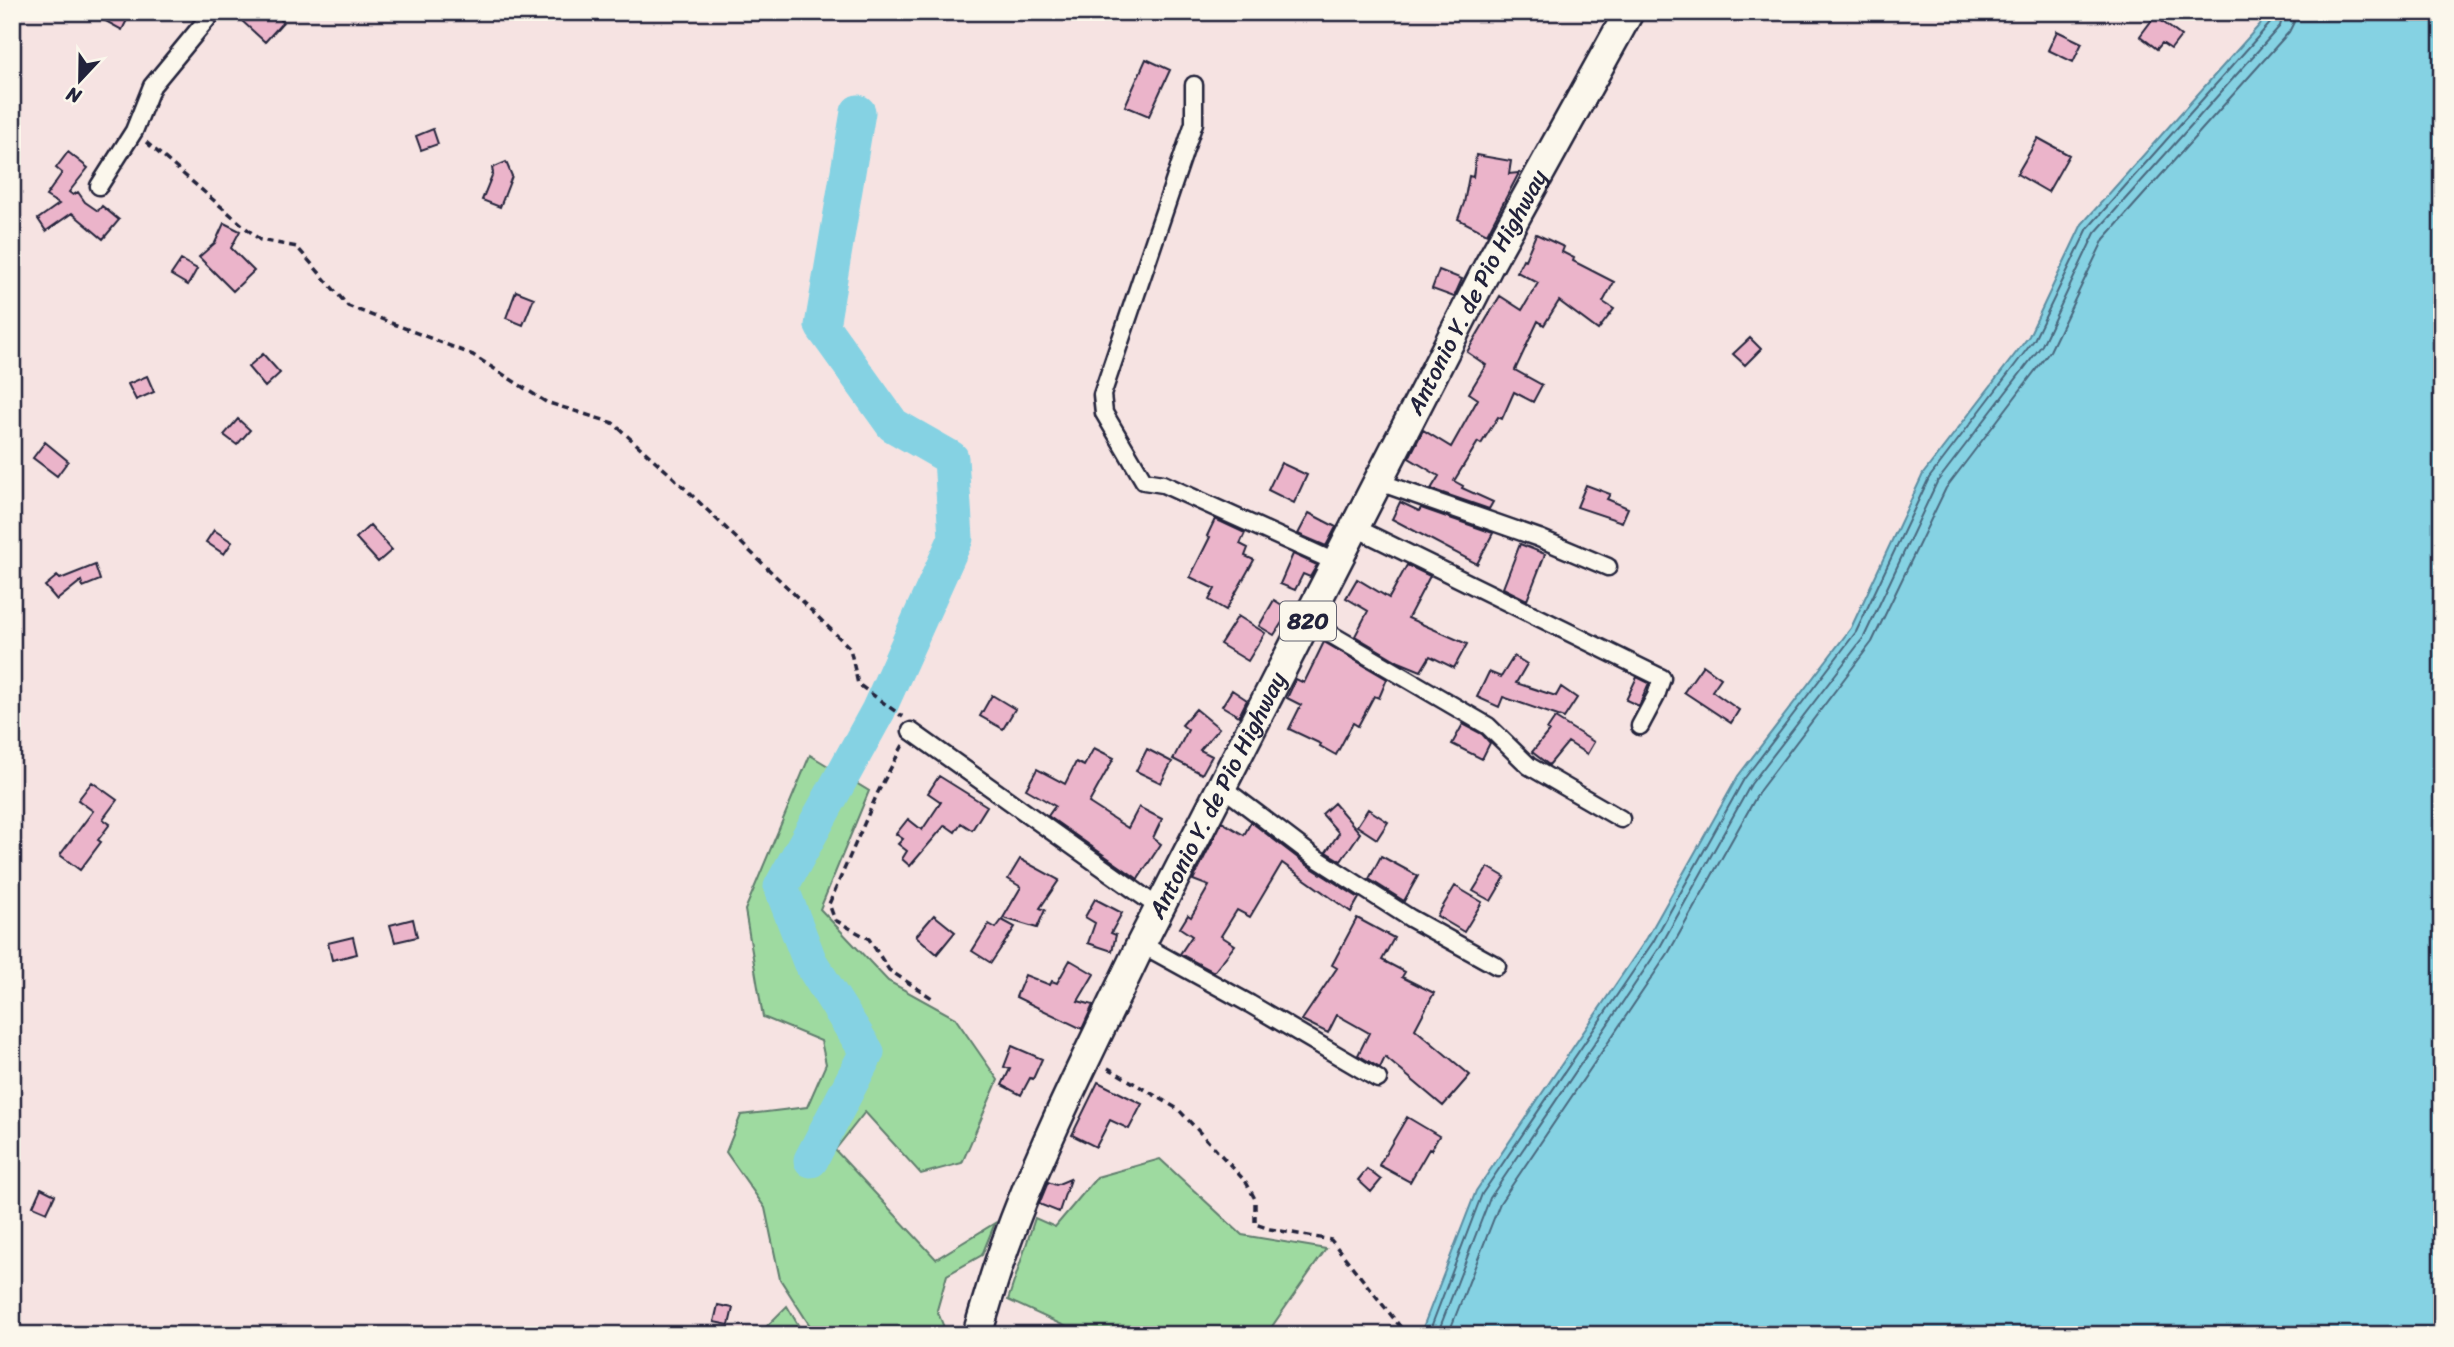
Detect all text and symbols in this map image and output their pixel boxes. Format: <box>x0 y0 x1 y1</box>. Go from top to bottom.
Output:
north arrow <box>46 46 116 116</box>
text: N <box>61 77 87 113</box>
street label: Antonio Y. de Pio Highway <box>1394 161 1559 423</box>
road number: 820 <box>1280 601 1336 640</box>
street label: Antonio Y. de Pio Highway <box>1136 663 1299 927</box>

